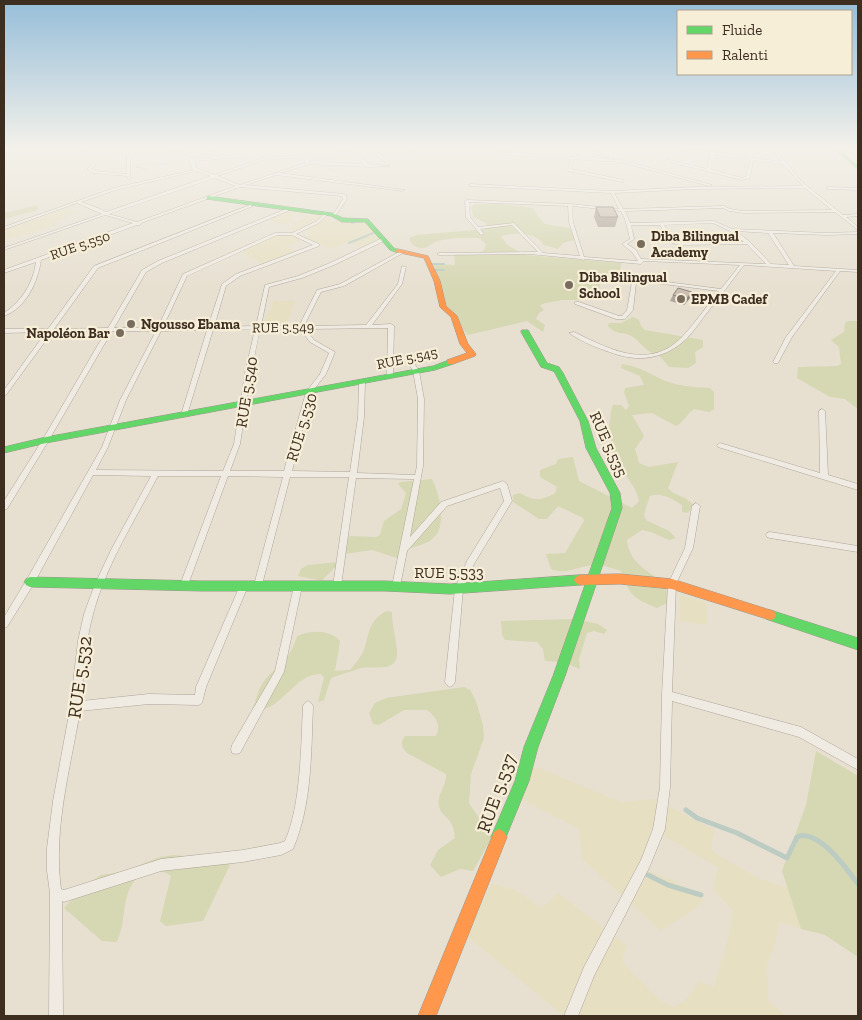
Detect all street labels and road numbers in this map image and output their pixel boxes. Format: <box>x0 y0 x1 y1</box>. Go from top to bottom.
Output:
street label: RUE 5.550 <box>48 227 112 264</box>
street label: RUE 5.549 <box>252 318 314 337</box>
street label: RUE 5.545 <box>375 344 439 373</box>
street label: RUE 5.540 <box>231 355 261 429</box>
street label: RUE 5.530 <box>282 390 321 464</box>
street label: RUE 5.535 <box>586 408 631 480</box>
street label: RUE 5.533 <box>414 563 484 582</box>
street label: RUE 5.532 <box>62 634 97 720</box>
street label: RUE 5.537 <box>472 751 521 836</box>

